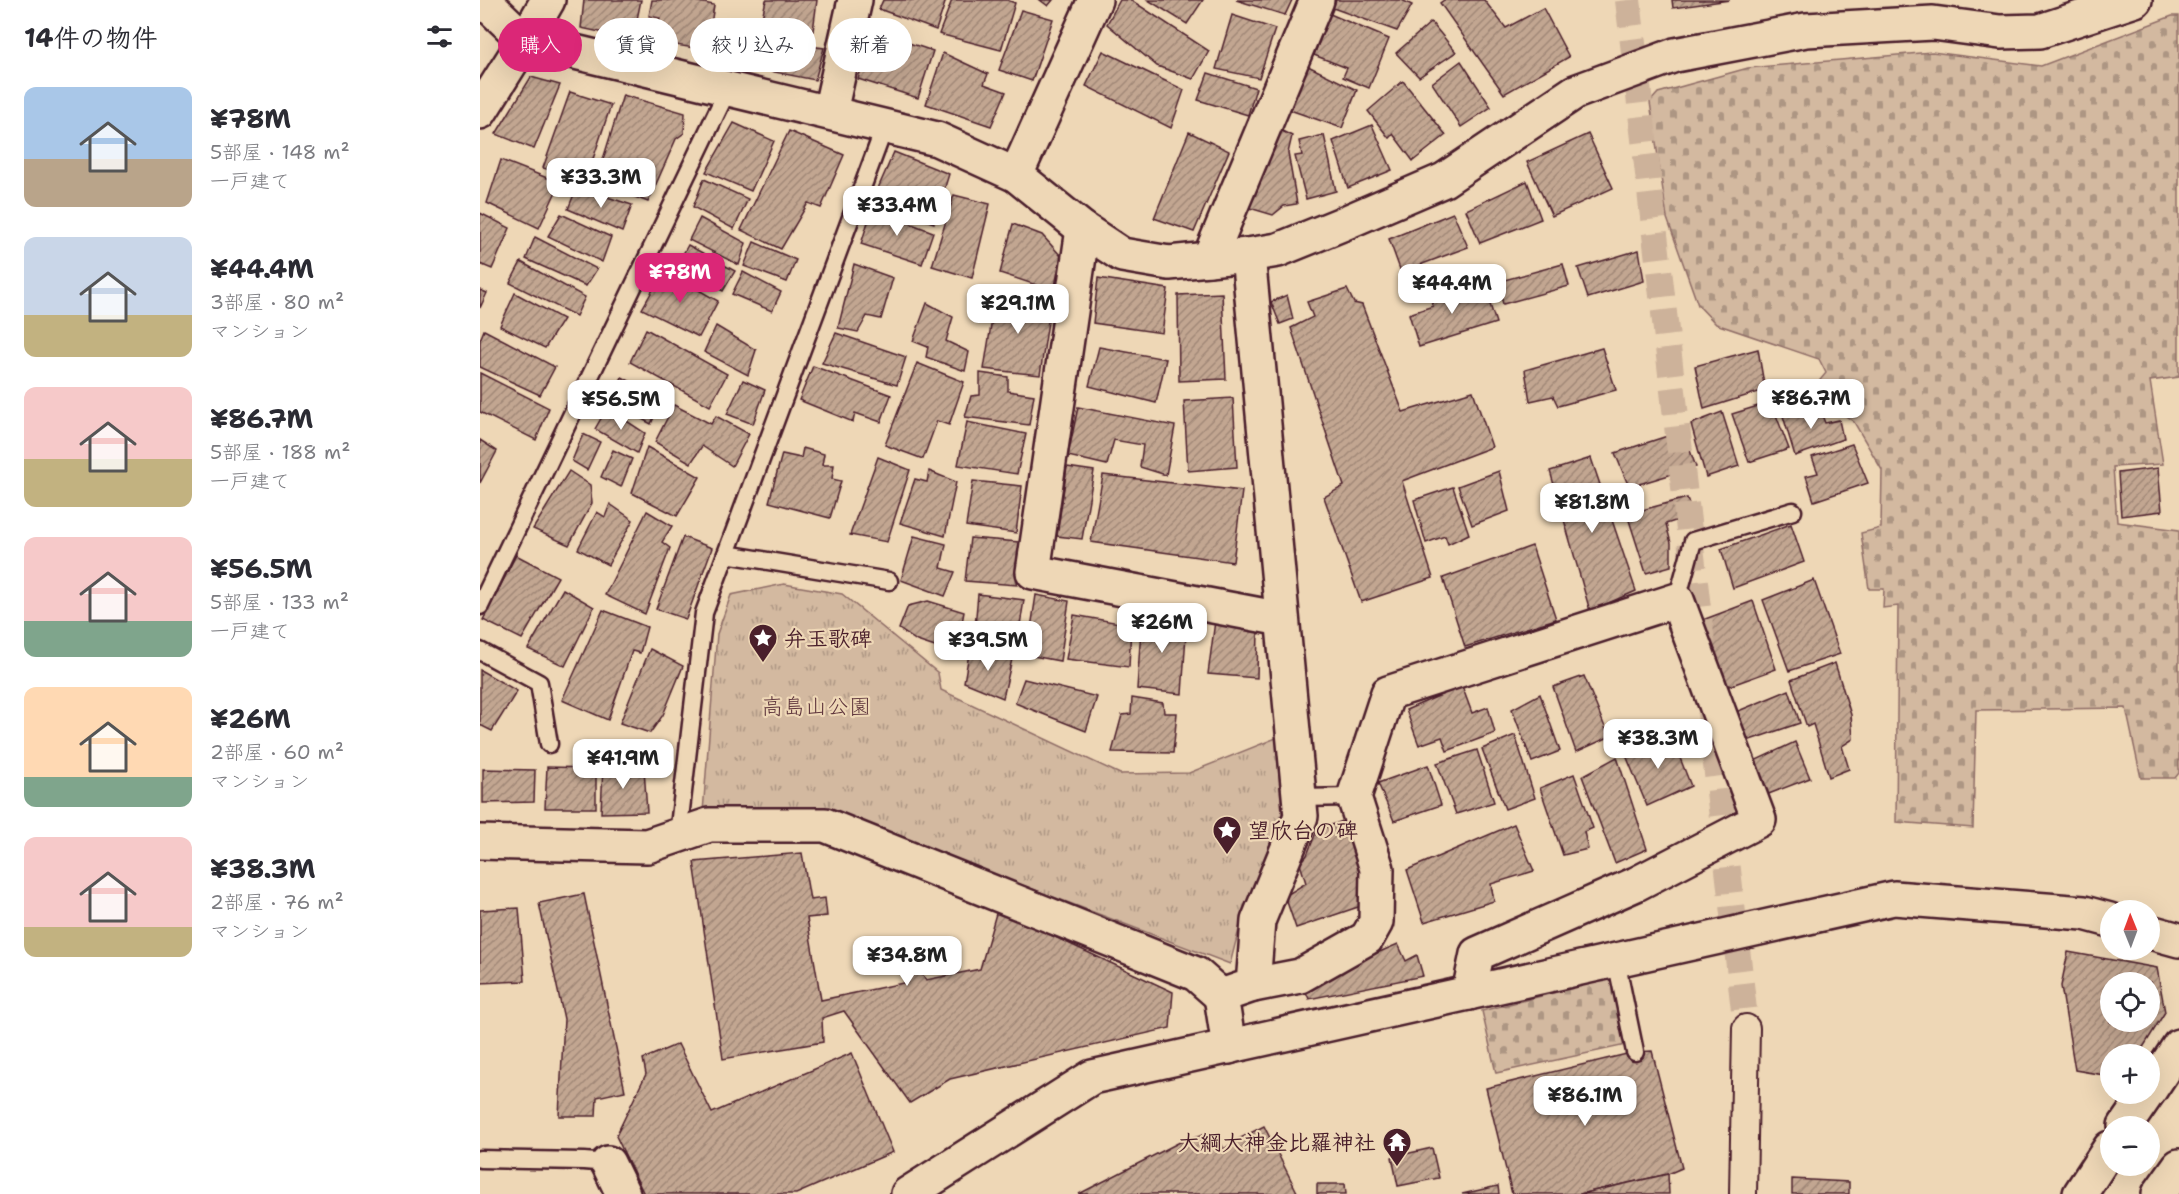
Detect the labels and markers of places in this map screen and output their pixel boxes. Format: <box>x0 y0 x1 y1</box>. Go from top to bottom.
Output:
pin: ¥33.3M <box>552 158 650 209</box>
pin: ¥33.4M <box>848 186 946 237</box>
pin: ¥78M <box>644 253 716 304</box>
pin: ¥44.4M <box>1403 264 1501 315</box>
pin: ¥29.1M <box>969 284 1067 335</box>
pin: ¥86.7M <box>1762 379 1860 430</box>
pin: ¥56.5M <box>572 380 670 431</box>
pin: ¥81.8M <box>1543 483 1641 534</box>
pin: ¥26M <box>1126 603 1198 654</box>
pin: ¥39.5M <box>939 621 1037 672</box>
place icon: 弁玉歌碑 <box>747 622 779 664</box>
place label: 弁玉歌碑 <box>784 624 872 653</box>
pin: ¥38.3M <box>1609 719 1707 770</box>
pin: ¥41.9M <box>574 739 672 790</box>
place icon: 望欣台の碑 <box>1211 814 1243 856</box>
place label: 望欣台の碑 <box>1248 816 1358 845</box>
pin: ¥34.8M <box>858 936 956 987</box>
pin: ¥86.1M <box>1536 1076 1634 1127</box>
temple icon: 大綱大神金比羅神社 <box>1381 1126 1413 1168</box>
place label: 大綱大神金比羅神社 <box>1178 1128 1376 1157</box>

